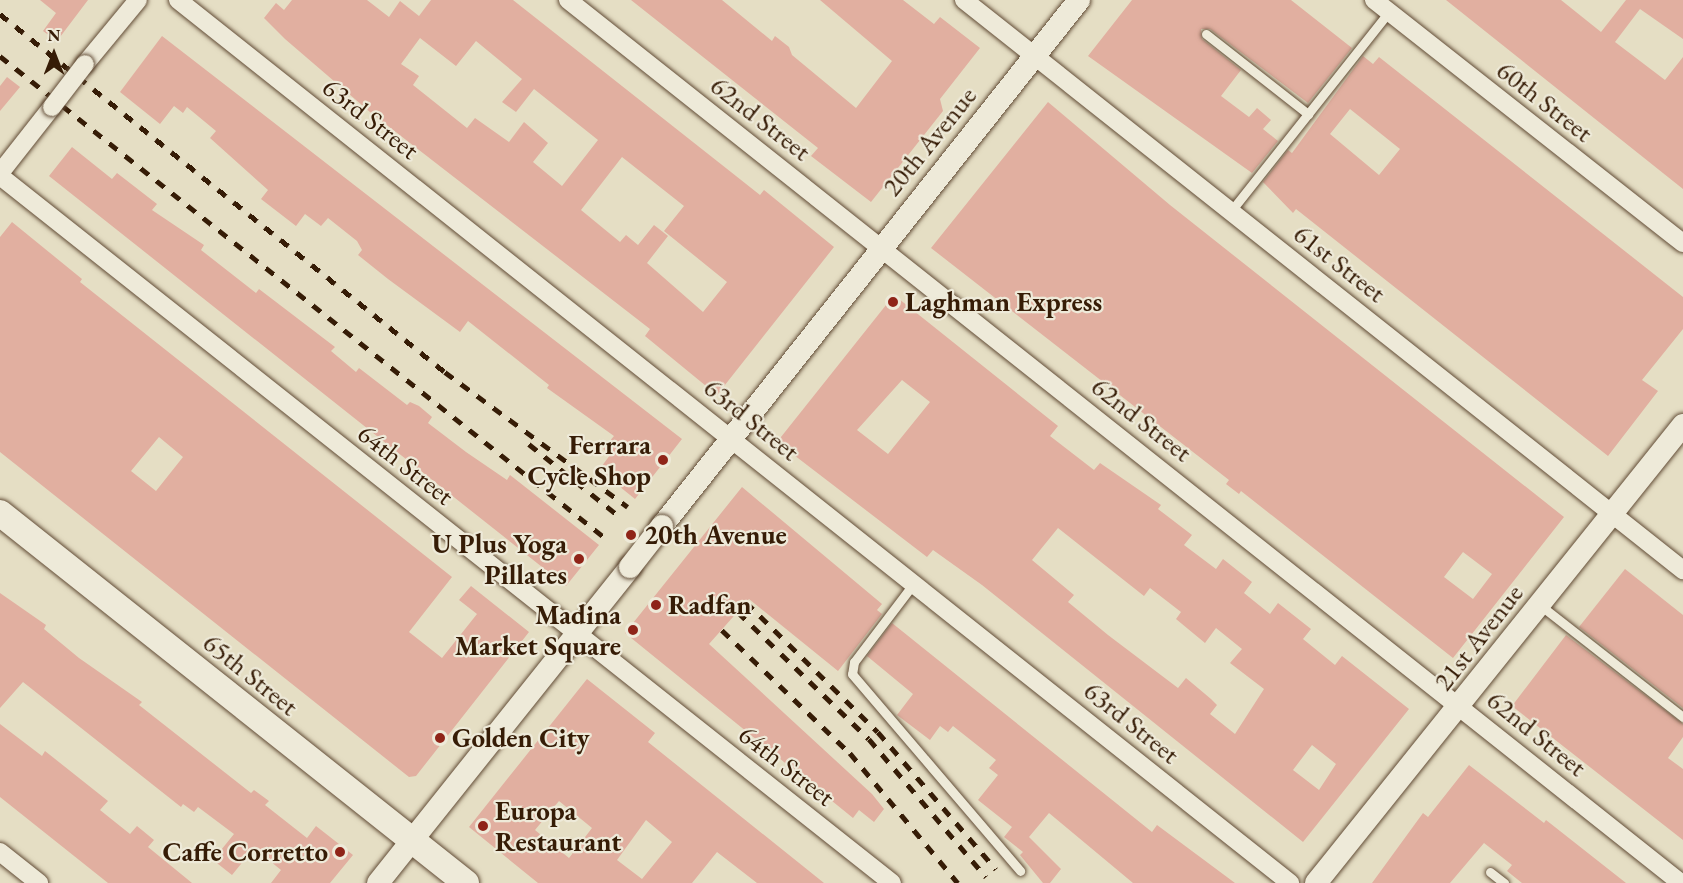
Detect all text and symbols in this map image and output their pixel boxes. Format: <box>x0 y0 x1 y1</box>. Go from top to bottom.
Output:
north arrow <box>24 24 84 84</box>
text: N <box>48 25 60 46</box>
street label: 60th Street <box>1490 53 1600 149</box>
street label: 62nd Street <box>704 69 818 167</box>
street label: 63rd Street <box>316 70 426 166</box>
street label: 20th Avenue <box>875 80 983 202</box>
street label: 61st Street <box>1288 217 1392 309</box>
place label: Laghman Express <box>905 286 1102 318</box>
marker: Laghman Express <box>886 295 900 309</box>
street label: 62nd Street <box>1085 370 1199 468</box>
street label: 63rd Street <box>698 371 806 467</box>
street label: 64th Street <box>351 416 461 512</box>
place label: Ferrara Cycle Shop <box>527 428 651 491</box>
marker: Ferrara Cycle Shop <box>656 453 670 467</box>
place label: 20th Avenue <box>644 519 787 551</box>
marker: 20th Avenue <box>622 526 640 544</box>
place label: U Plus Yoga Pillates <box>432 527 567 590</box>
marker: U Plus Yoga Pillates <box>572 552 586 566</box>
street label: 21st Avenue <box>1426 577 1530 697</box>
place label: Radfan <box>668 589 752 621</box>
place label: Madina Market Square <box>455 598 621 661</box>
marker: Radfan <box>649 598 663 612</box>
marker: Madina Market Square <box>626 623 640 637</box>
street label: 65th Street <box>197 626 305 722</box>
street label: 63rd Street <box>1078 674 1186 770</box>
street label: 62nd Street <box>1481 683 1593 783</box>
street label: 64th Street <box>732 717 842 813</box>
place label: Golden City <box>452 722 589 754</box>
marker: Golden City <box>433 731 447 745</box>
place label: Europa Restaurant <box>495 794 621 857</box>
marker: Europa Restaurant <box>476 819 490 833</box>
place label: Caffe Corretto <box>163 836 328 868</box>
marker: Caffe Corretto <box>333 845 347 859</box>

